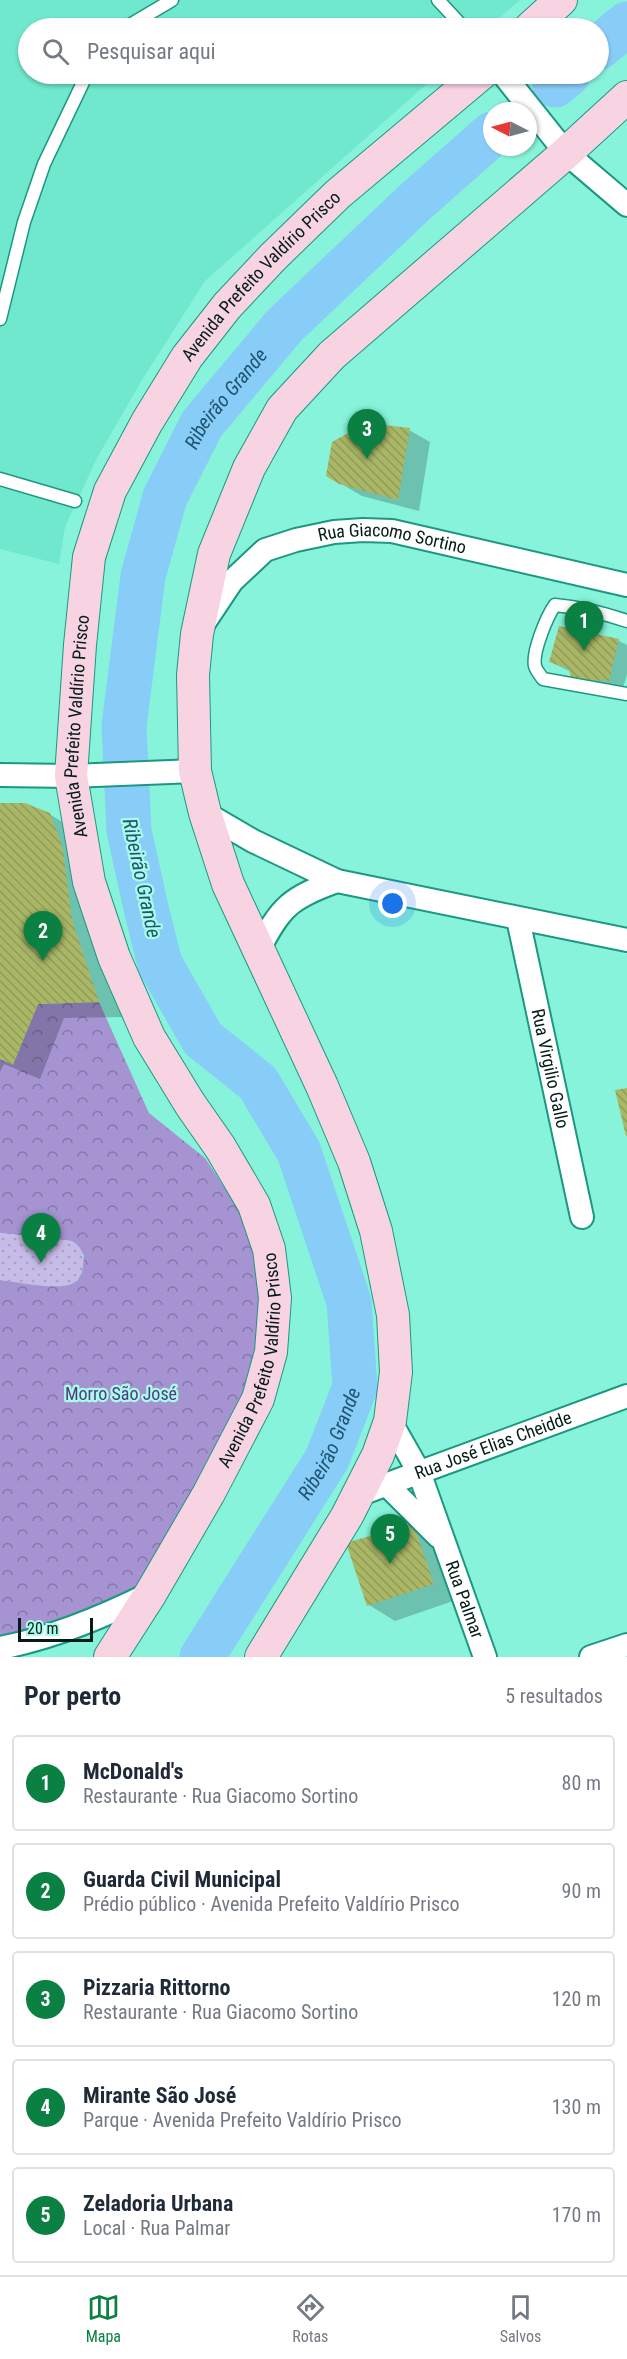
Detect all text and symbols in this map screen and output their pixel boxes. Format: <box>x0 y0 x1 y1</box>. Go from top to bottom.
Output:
search box <box>18 18 609 84</box>
icon: search <box>39 35 72 68</box>
text: Pesquisar aqui <box>87 39 216 64</box>
north arrow <box>483 102 537 156</box>
street label: Avenida Prefeito Valdírio Prisco <box>177 186 345 365</box>
water label: Ribeirão Grande <box>179 343 272 453</box>
pin: 3 <box>348 410 386 459</box>
street label: Rua Giacomo Sortino <box>316 519 468 558</box>
pin: 1 <box>564 602 604 651</box>
street label: Avenida Prefeito Valdírio Prisco <box>60 614 93 840</box>
water label: Ribeirão Grande <box>118 816 166 940</box>
your location <box>378 889 407 918</box>
pin: 2 <box>24 912 63 961</box>
street label: Rua Virgilio Gallo <box>528 1007 574 1130</box>
pin: 4 <box>22 1214 60 1263</box>
street label: Avenida Prefeito Valdírio Prisco <box>213 1251 285 1471</box>
park label: Morro São José <box>65 1383 177 1404</box>
water label: Ribeirão Grande <box>292 1384 366 1504</box>
street label: Rua José Elias Cheidde <box>412 1406 574 1483</box>
pin: 5 <box>370 1514 410 1564</box>
street label: Rua Palmar <box>441 1557 489 1642</box>
scale bar <box>18 1615 93 1642</box>
text: 20 m <box>27 1619 59 1638</box>
text: Por perto <box>24 1681 121 1711</box>
text: 5 resultados <box>505 1684 603 1708</box>
text: McDonald's <box>83 1759 183 1784</box>
text: 1 <box>40 1771 51 1795</box>
text: 80 m <box>562 1771 601 1795</box>
text: Restaurante · Rua Giacomo Sortino <box>83 1784 358 1808</box>
text: Guarda Civil Municipal <box>83 1867 281 1892</box>
text: 2 <box>40 1879 51 1903</box>
text: 90 m <box>562 1879 601 1903</box>
text: Prédio público · Avenida Prefeito Valdírio Prisco <box>83 1892 459 1916</box>
text: Pizzaria Rittorno <box>83 1975 230 2000</box>
text: 3 <box>40 1987 51 2011</box>
text: 120 m <box>552 1987 601 2011</box>
text: Restaurante · Rua Giacomo Sortino <box>83 2000 358 2024</box>
text: Mirante São José <box>83 2083 236 2108</box>
text: 4 <box>40 2095 51 2119</box>
text: 130 m <box>552 2095 601 2119</box>
text: Parque · Avenida Prefeito Valdírio Prisco <box>83 2108 402 2132</box>
text: Zeladoria Urbana <box>83 2191 233 2216</box>
text: 5 <box>40 2203 51 2227</box>
text: 170 m <box>552 2203 601 2227</box>
text: Local · Rua Palmar <box>83 2216 230 2240</box>
tab: Mapa <box>86 2291 121 2346</box>
tab: Rotas <box>292 2291 328 2346</box>
tab: Salvos <box>500 2291 541 2346</box>

